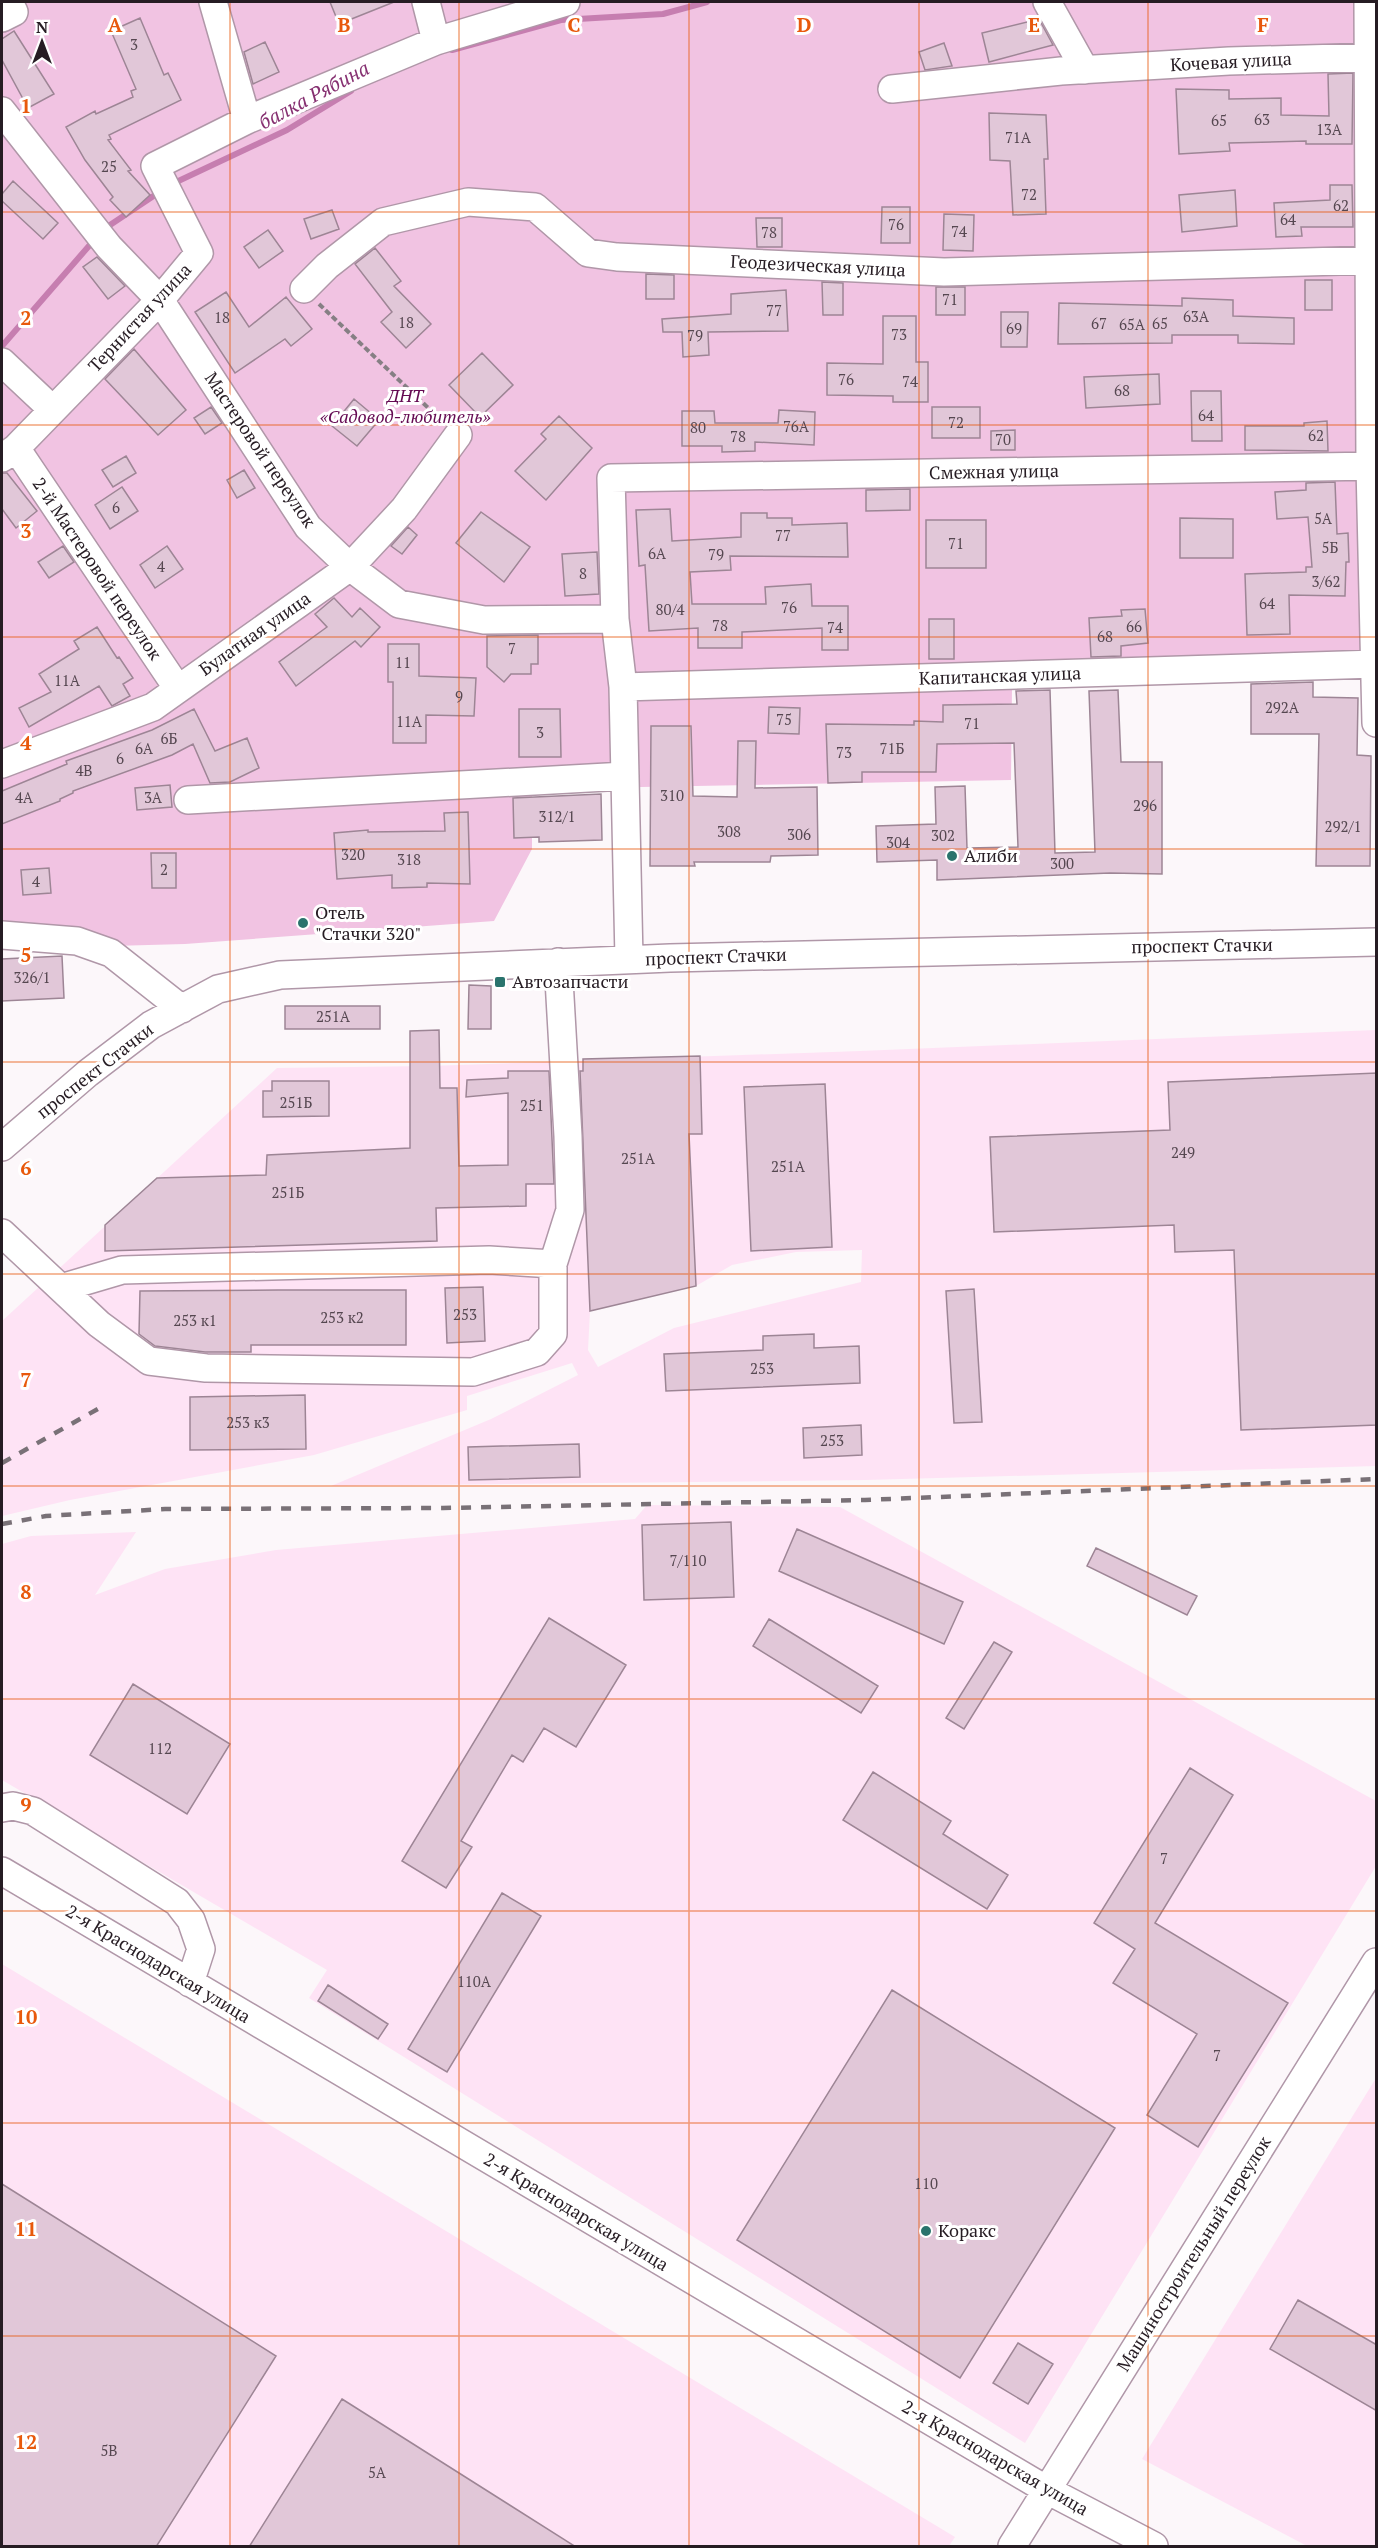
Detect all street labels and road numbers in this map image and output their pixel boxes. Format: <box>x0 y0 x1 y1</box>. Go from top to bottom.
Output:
street label: Кочевая улица <box>1169 46 1292 76</box>
street label: Геодезическая улица <box>730 248 906 282</box>
street label: Тернистая улица <box>82 258 196 377</box>
street label: Мастеровой переулок <box>200 367 322 532</box>
street label: Смежная улица <box>929 458 1059 484</box>
street label: 2-й Мастеровой переулок <box>28 472 168 665</box>
street label: Булатная улица <box>194 586 315 681</box>
street label: Капитанская улица <box>918 660 1082 690</box>
street label: проспект Стачки <box>1131 932 1273 958</box>
street label: проспект Стачки <box>645 942 787 970</box>
street label: проспект Стачки <box>31 1017 158 1123</box>
street label: 2-я Краснодарская улица <box>62 1898 255 2028</box>
street label: Машиностроительный переулок <box>1111 2131 1276 2376</box>
street label: 2-я Краснодарская улица <box>480 2146 673 2276</box>
street label: 2-я Краснодарская улица <box>898 2394 1093 2520</box>

